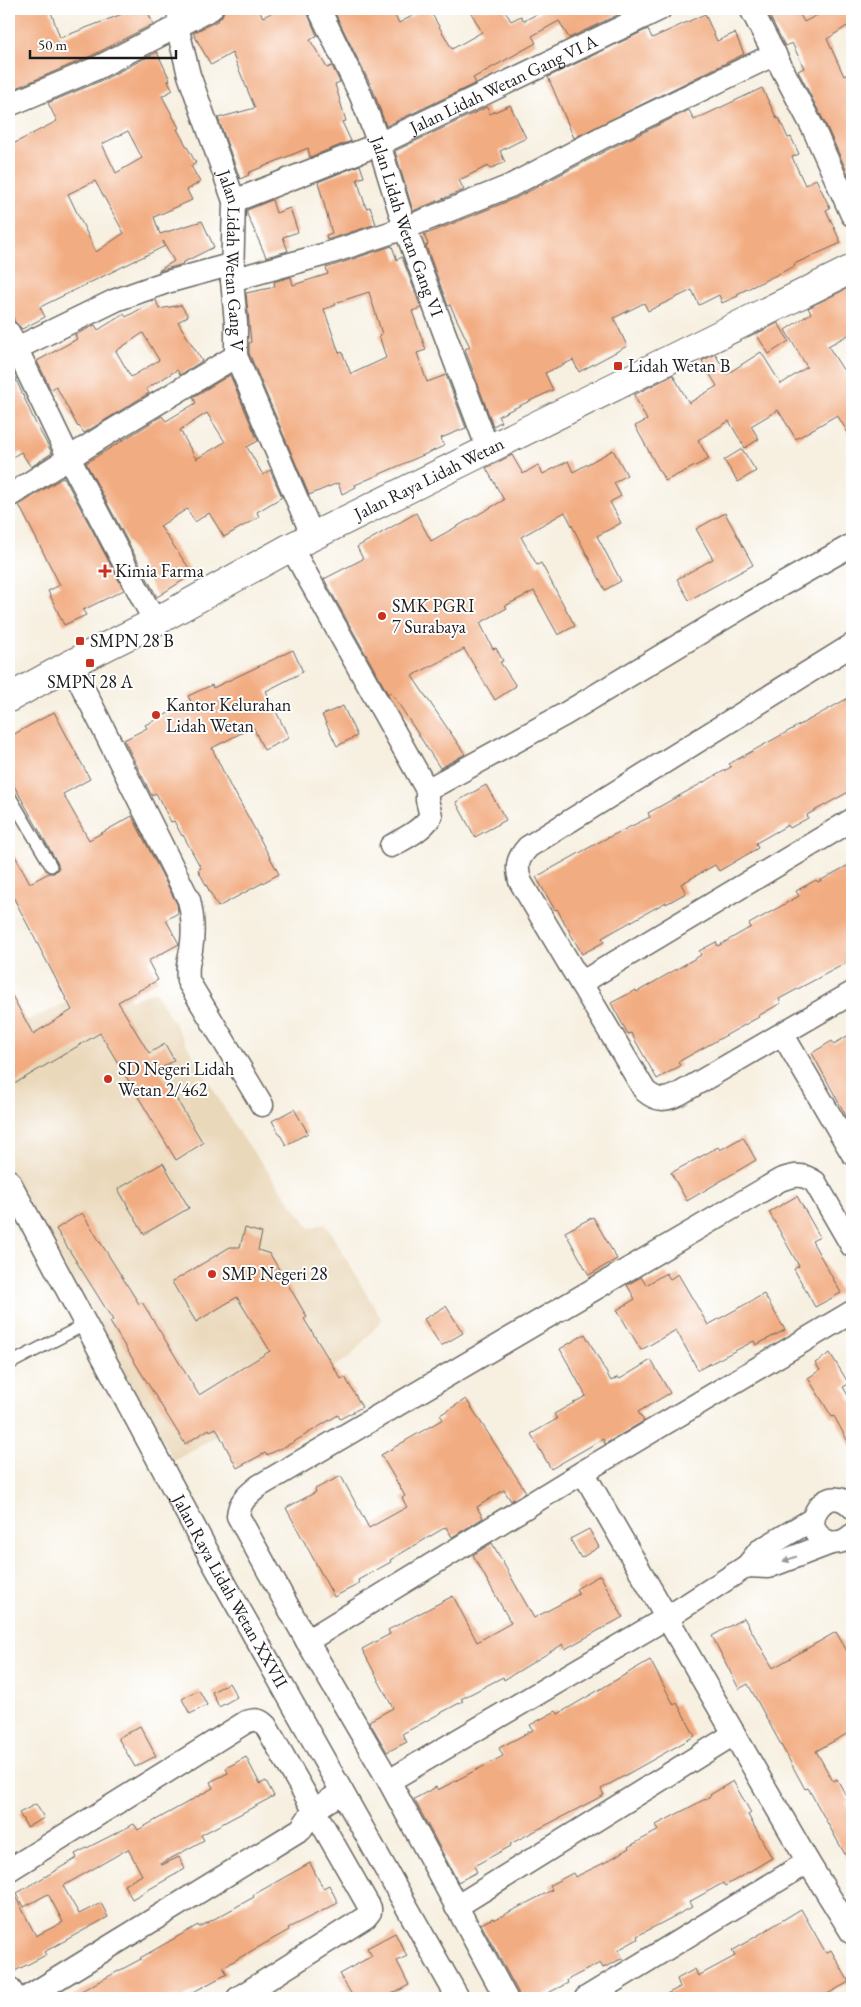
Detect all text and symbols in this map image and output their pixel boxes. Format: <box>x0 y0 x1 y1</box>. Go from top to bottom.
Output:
scale bar <box>30 28 176 60</box>
street label: Jalan Lidah Wetan Gang VI A <box>404 29 601 139</box>
text: 50 m <box>38 35 67 54</box>
street label: Jalan Lidah Wetan Gang VI <box>365 131 449 320</box>
street label: Jalan Lidah Wetan Gang V <box>212 165 248 353</box>
place label: Lidah Wetan B <box>628 354 730 377</box>
marker: Lidah Wetan B <box>612 360 624 372</box>
street label: Jalan Raya Lidah Wetan <box>348 431 508 526</box>
place label: Kimia Farma <box>115 559 205 582</box>
marker: Kimia Farma <box>99 565 111 577</box>
place label: SMK PGRI 7 Surabaya <box>392 594 474 638</box>
marker: SMK PGRI 7 Surabaya <box>376 610 388 622</box>
place label: SMPN 28 B <box>90 629 174 652</box>
marker: SMPN 28 B <box>74 635 86 647</box>
marker: SMPN 28 A <box>84 657 96 669</box>
place label: SMPN 28 A <box>47 670 133 693</box>
place label: Kantor Kelurahan Lidah Wetan <box>166 693 292 737</box>
marker: Kantor Kelurahan Lidah Wetan <box>150 709 162 721</box>
place label: SD Negeri Lidah Wetan 2/462 <box>118 1057 234 1101</box>
marker: SD Negeri Lidah Wetan 2/462 <box>102 1073 114 1085</box>
place label: SMP Negeri 28 <box>222 1262 328 1285</box>
marker: SMP Negeri 28 <box>206 1268 218 1280</box>
street label: Jalan Raya Lidah Wetan XXVII <box>167 1488 293 1692</box>
one-way arrow <box>782 1556 797 1564</box>

